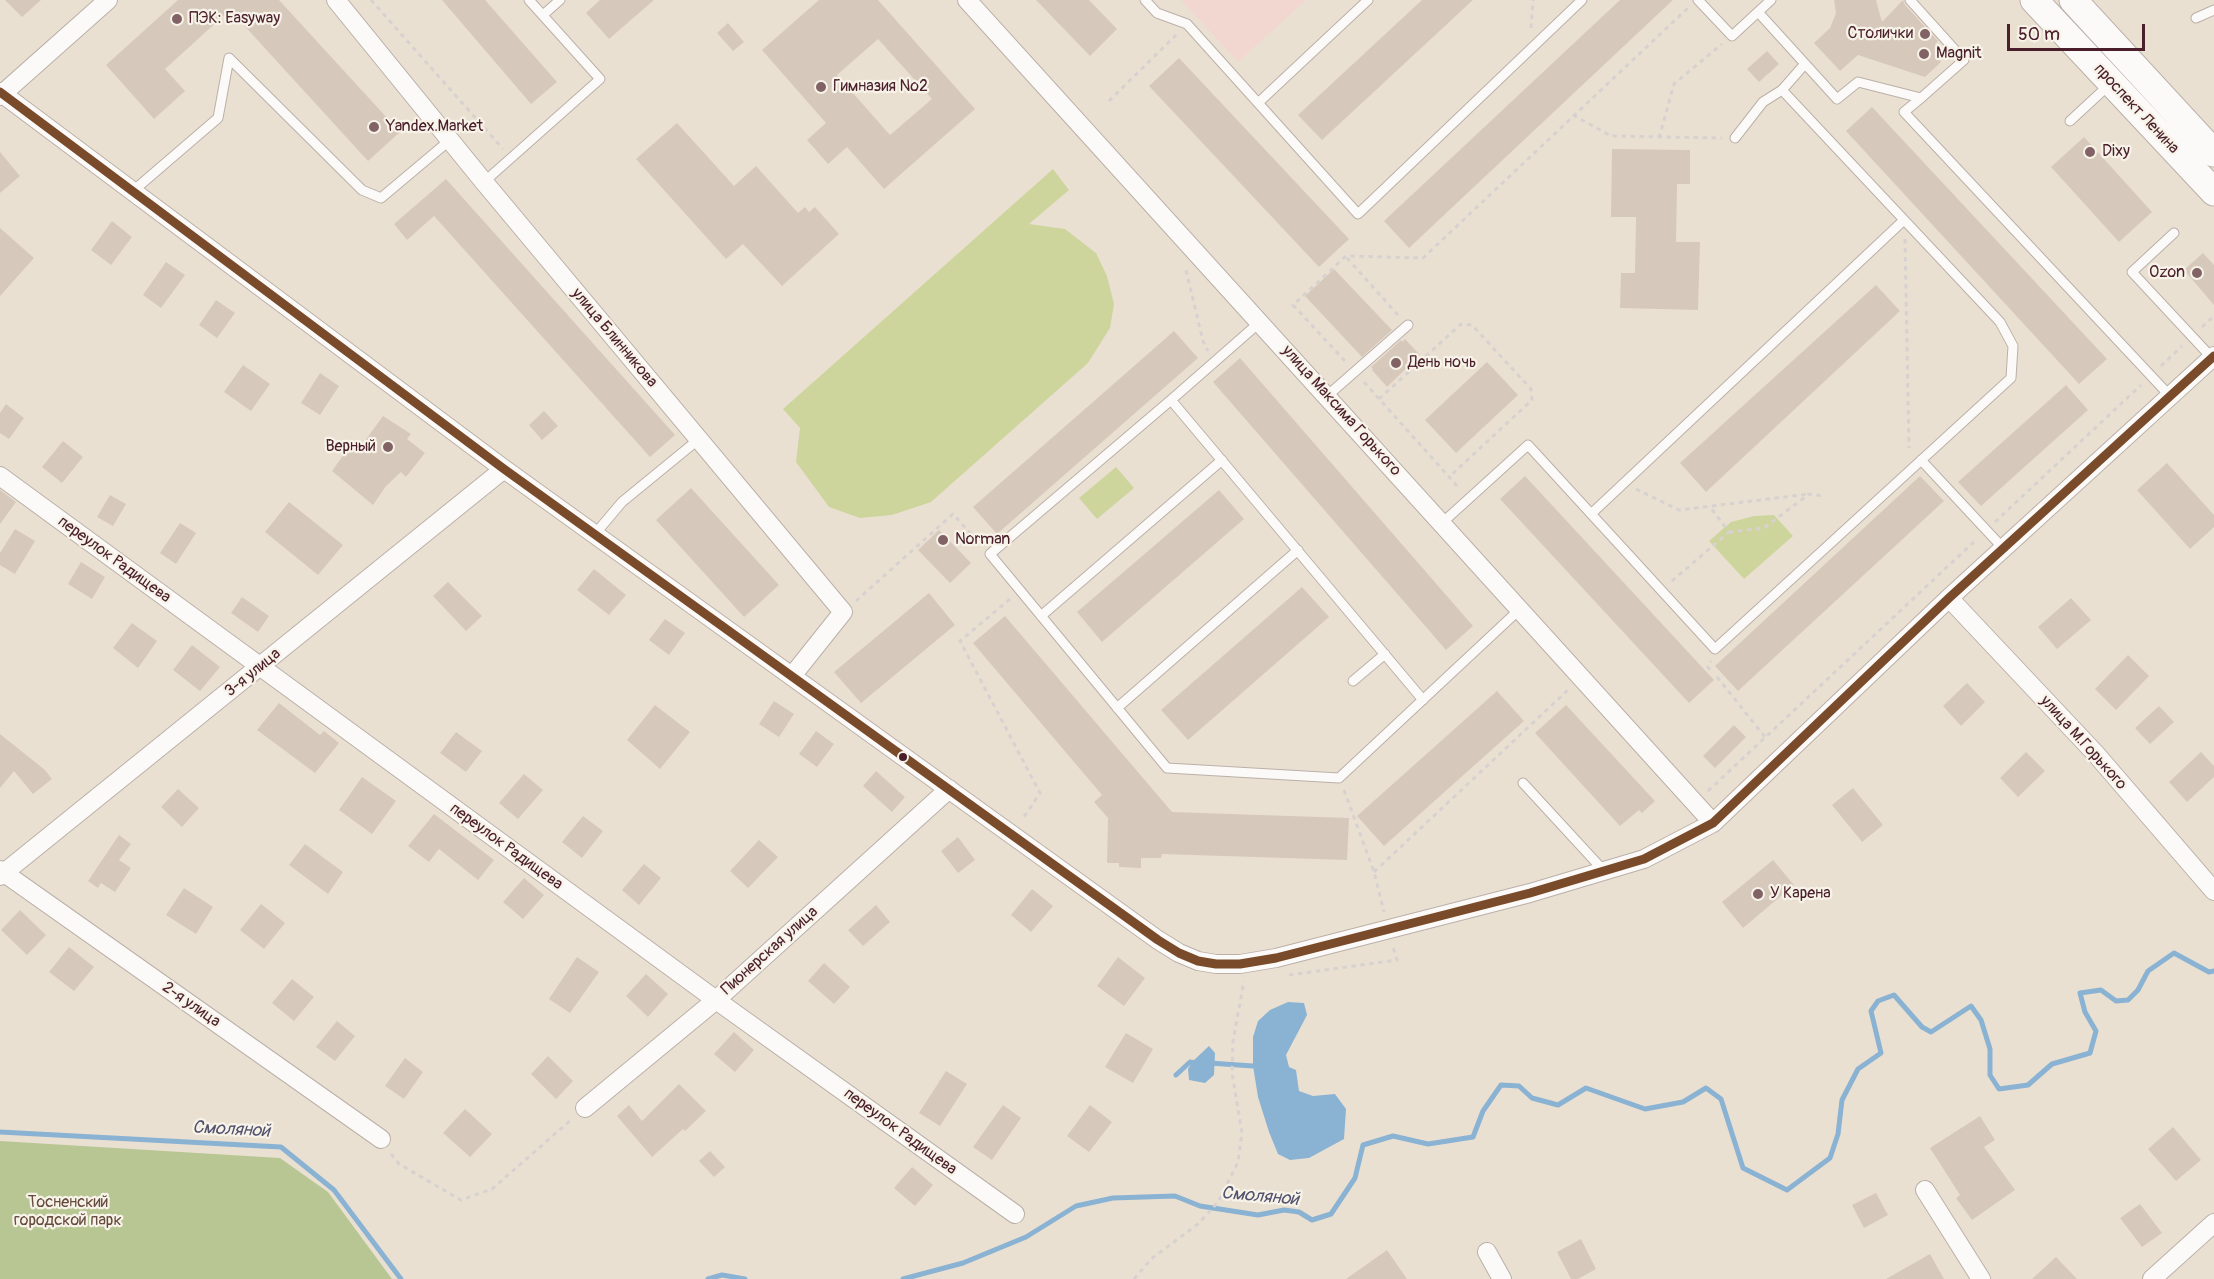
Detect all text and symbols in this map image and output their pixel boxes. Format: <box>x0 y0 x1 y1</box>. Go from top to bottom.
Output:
place label: ПЭК: Easyway <box>189 9 280 29</box>
marker: ПЭК: Easyway <box>170 12 184 26</box>
scale bar <box>2010 12 2148 50</box>
text: 50 m <box>2018 23 2060 46</box>
place label: Столички <box>1848 24 1913 44</box>
marker: Столички <box>1918 27 1932 41</box>
place label: Magnit <box>1936 44 1981 64</box>
marker: Magnit <box>1917 47 1931 61</box>
street label: проспект Ленина <box>2089 60 2183 158</box>
place label: Гимназия №2 <box>833 77 928 97</box>
marker: Гимназия №2 <box>814 80 828 94</box>
place label: Yandex.Market <box>386 117 483 137</box>
marker: Yandex.Market <box>367 120 381 134</box>
place label: Dixy <box>2102 142 2130 162</box>
marker: Dixy <box>2083 145 2097 159</box>
place label: Ozon <box>2149 263 2185 283</box>
marker: Ozon <box>2190 266 2204 280</box>
street label: улица Блинникова <box>567 284 661 392</box>
street label: улица Максима Горького <box>1277 342 1405 480</box>
place label: День ночь <box>1408 353 1476 373</box>
marker: День ночь <box>1389 356 1403 370</box>
place label: Верный <box>326 437 376 457</box>
marker: Верный <box>381 440 395 454</box>
street label: переулок Радищева <box>54 512 174 608</box>
place label: Norman <box>955 530 1010 550</box>
marker: Norman <box>936 533 950 547</box>
street label: 3-я улица <box>221 645 285 701</box>
street label: улица М.Горького <box>2036 692 2130 794</box>
unlabelled marker <box>897 751 909 763</box>
street label: переулок Радищева <box>446 799 566 895</box>
place label: У Карена <box>1770 884 1831 904</box>
marker: У Карена <box>1751 887 1765 901</box>
street label: Пионерская улица <box>718 903 822 999</box>
street label: 2-я улица <box>158 978 224 1032</box>
street label: переулок Радищева <box>840 1084 960 1180</box>
water label: Смоляной <box>192 1117 270 1143</box>
water label: Смоляной <box>1220 1183 1300 1211</box>
park label: Тосненский городской парк <box>14 1193 122 1231</box>

